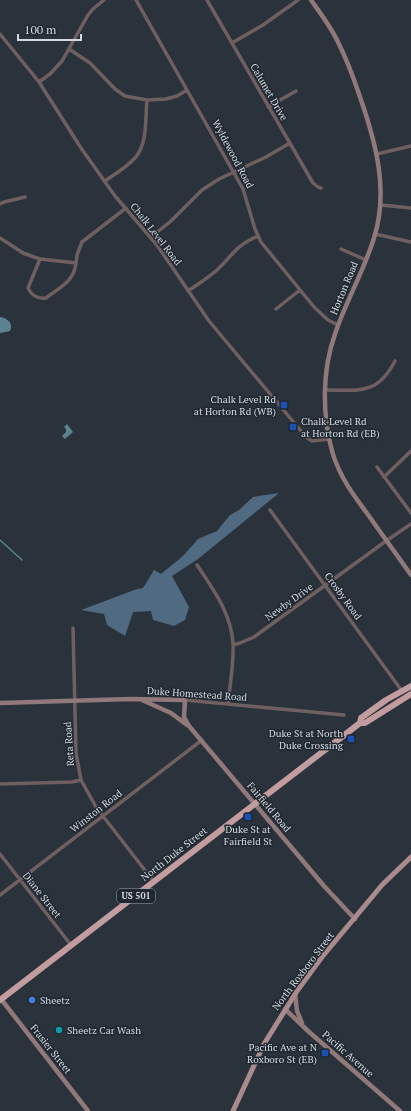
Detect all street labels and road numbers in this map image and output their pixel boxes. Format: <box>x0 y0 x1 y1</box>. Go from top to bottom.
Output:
street label: Calumet Drive <box>247 61 291 123</box>
street label: Wyldewood Road <box>209 117 257 191</box>
street label: Chalk Level Road <box>127 200 185 268</box>
street label: Horton Road <box>327 259 361 317</box>
street label: Crosby Road <box>322 570 365 623</box>
street label: Newby Drive <box>262 580 316 624</box>
street label: Duke Homestead Road <box>147 684 248 704</box>
street label: Reta Road <box>61 721 77 767</box>
street label: Fairfield Road <box>244 779 294 835</box>
street label: Winston Road <box>67 786 125 835</box>
street label: North Duke Street <box>138 824 210 884</box>
street label: Diane Street <box>20 869 64 921</box>
road number: US 501 <box>117 889 155 903</box>
street label: North Roxboro Street <box>269 929 337 1013</box>
street label: Frasier Street <box>28 1021 75 1077</box>
street label: Pacific Avenue <box>319 1028 377 1080</box>

